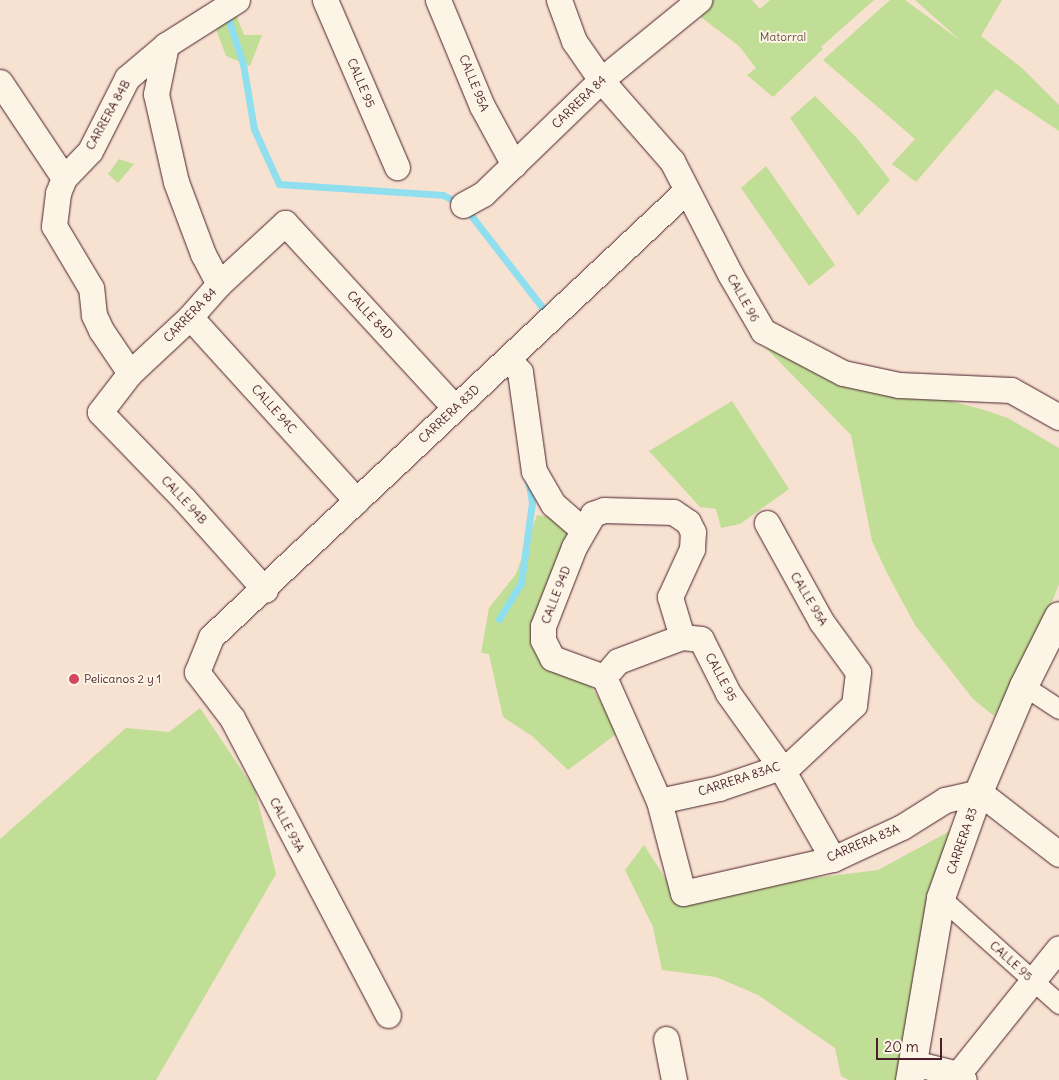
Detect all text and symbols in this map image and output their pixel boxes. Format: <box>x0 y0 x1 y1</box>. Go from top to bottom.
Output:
park label: Matorral <box>760 30 806 44</box>
street label: CALLE 95A <box>456 52 492 114</box>
street label: CALLE 95 <box>344 56 378 110</box>
street label: CARRERA 84 <box>549 73 609 131</box>
street label: CARRERA 84B <box>83 77 133 153</box>
street label: CALLE 96 <box>724 272 762 324</box>
street label: CARRERA 84 <box>161 285 219 345</box>
street label: CALLE 84D <box>344 288 396 342</box>
street label: CALLE 94C <box>248 382 300 436</box>
street label: CARRERA 83D <box>415 382 483 446</box>
street label: CALLE 94B <box>158 473 210 527</box>
street label: CALLE 94D <box>538 564 574 626</box>
street label: CALLE 95A <box>787 570 831 628</box>
street label: CALLE 95 <box>702 651 740 703</box>
place label: Pelicanos 2 y 1 <box>84 672 161 686</box>
marker: Pelicanos 2 y 1 <box>68 673 80 685</box>
street label: CARRERA 83AC <box>696 759 782 799</box>
street label: CALLE 93A <box>267 795 307 855</box>
street label: CARRERA 83 <box>944 806 980 876</box>
street label: CARRERA 83A <box>824 821 902 865</box>
street label: CALLE 95 <box>987 938 1035 984</box>
scale bar <box>879 1028 945 1060</box>
text: 20 m <box>884 1037 919 1056</box>

